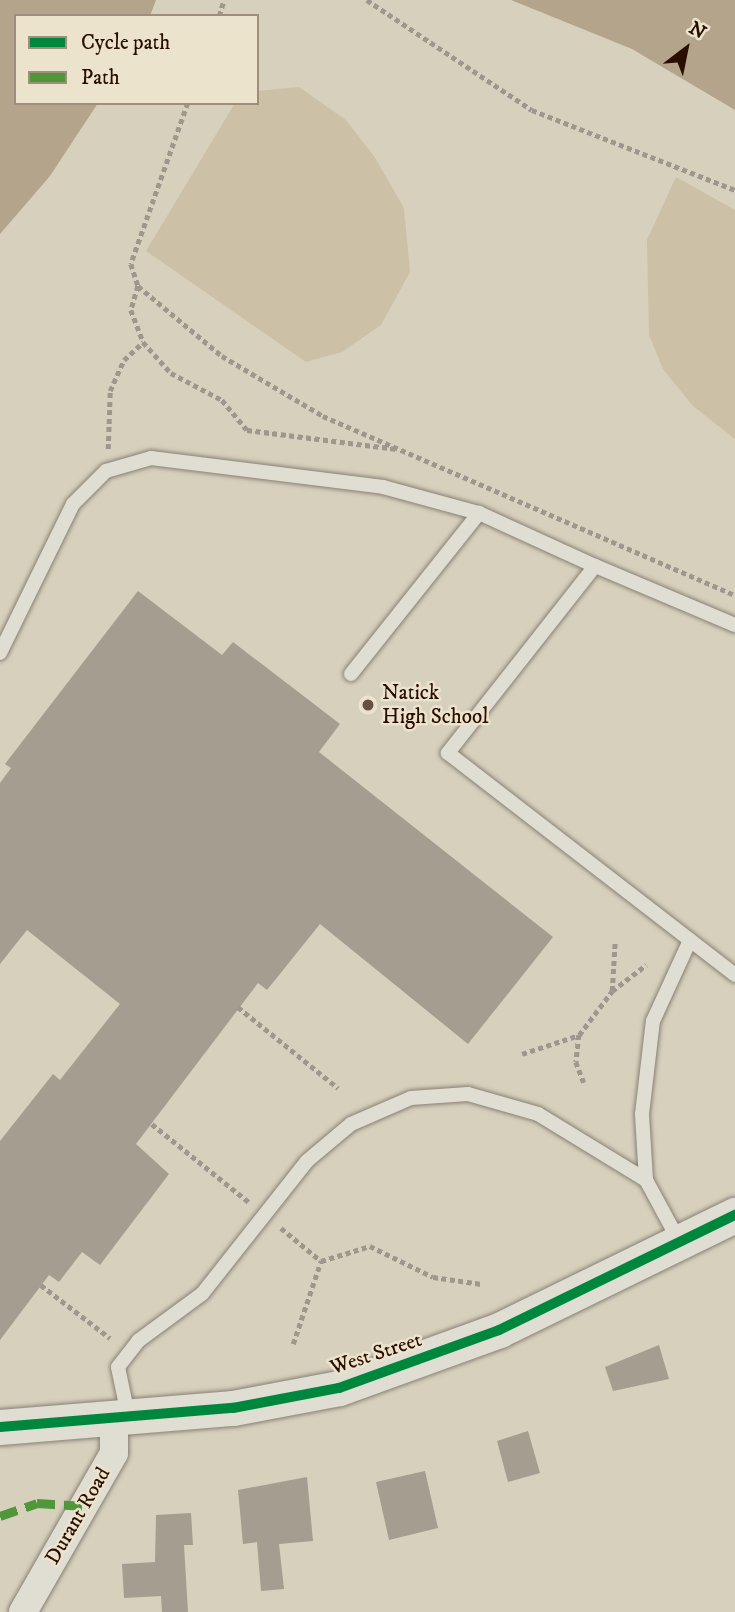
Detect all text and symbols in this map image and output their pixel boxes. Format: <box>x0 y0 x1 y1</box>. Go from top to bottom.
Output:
legend <box>14 14 259 105</box>
north arrow <box>651 14 721 84</box>
text: N <box>685 17 710 45</box>
text: Cycle path <box>81 30 170 56</box>
text: Path <box>81 65 120 91</box>
place label: Natick High School <box>382 680 488 730</box>
marker: Natick High School <box>360 697 376 713</box>
street label: West Street <box>327 1327 425 1381</box>
street label: Durant Road <box>40 1463 116 1569</box>

